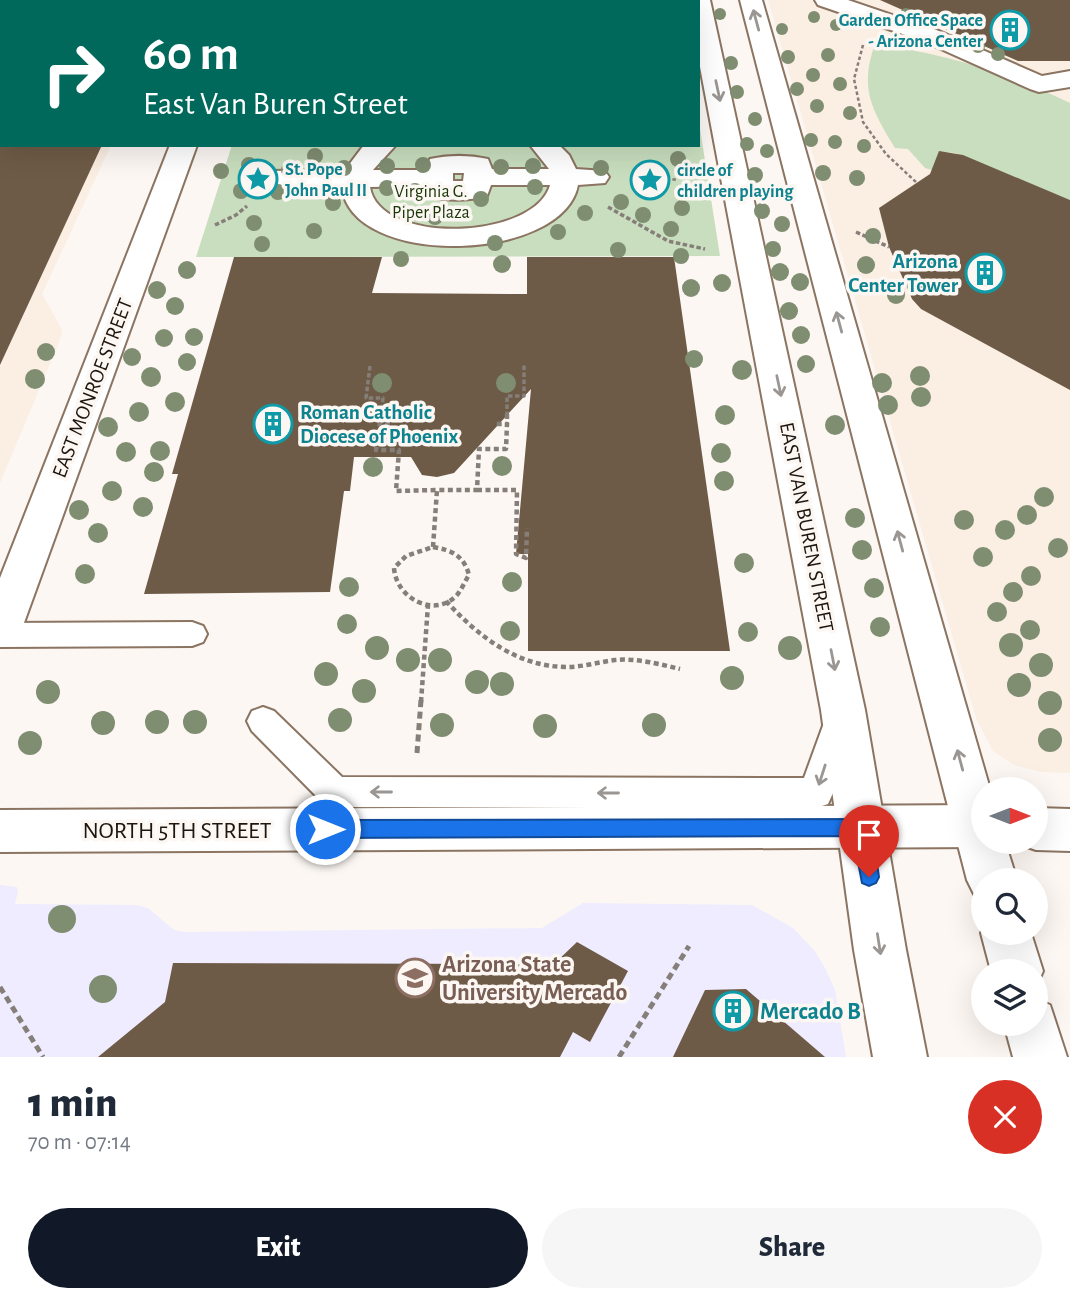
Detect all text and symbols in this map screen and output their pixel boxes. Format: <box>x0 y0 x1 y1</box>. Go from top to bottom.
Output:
one-way arrow <box>749 9 762 32</box>
building icon: Garden Office Space - Arizona Center <box>989 9 1031 51</box>
place label: Garden Office Space - Arizona Center <box>839 12 984 51</box>
icon: right <box>28 28 119 119</box>
text: 60 m <box>143 30 239 79</box>
one-way arrow <box>711 79 725 102</box>
text: East Van Buren Street <box>143 88 408 120</box>
place icon: St. Pope John Paul II <box>237 158 279 200</box>
place icon: circle of children playing <box>629 159 671 201</box>
place label: St. Pope John Paul II <box>285 161 367 200</box>
place label: circle of children playing <box>677 162 794 201</box>
park label: Virginia G. Piper Plaza <box>392 183 470 222</box>
place label: Arizona Center Tower <box>848 251 959 296</box>
building icon: Arizona Center Tower <box>964 252 1006 294</box>
street label: EAST MONROE STREET <box>49 296 136 481</box>
one-way arrow <box>832 311 845 333</box>
one-way arrow <box>772 374 786 397</box>
place label: Roman Catholic Diocese of Phoenix <box>300 402 458 447</box>
building icon: Roman Catholic Diocese of Phoenix <box>252 403 294 445</box>
street label: EAST VAN BUREN STREET <box>776 421 837 634</box>
one-way arrow <box>893 530 906 552</box>
one-way arrow <box>827 648 841 671</box>
one-way arrow <box>953 749 966 772</box>
one-way arrow <box>815 763 827 785</box>
north arrow <box>971 777 1048 854</box>
map controls <box>971 777 1048 1036</box>
one-way arrow <box>369 785 392 799</box>
one-way arrow <box>597 786 620 800</box>
position arrow <box>288 792 362 866</box>
pin <box>839 805 899 877</box>
icon: arrive <box>850 816 888 854</box>
street label: NORTH 5TH STREET <box>83 819 272 843</box>
button: search <box>971 868 1048 945</box>
one-way arrow <box>873 932 886 954</box>
place label: Arizona State University Mercado <box>442 953 627 1005</box>
school or university icon: Arizona State University Mercado <box>394 957 436 999</box>
button: layers <box>971 959 1048 1036</box>
building icon: Mercado B <box>712 990 754 1032</box>
place label: Mercado B <box>760 1000 861 1024</box>
button: close <box>968 1080 1042 1154</box>
text: 1 min <box>28 1082 117 1124</box>
text: 70 m · 07:14 <box>28 1131 131 1154</box>
button: Exit <box>28 1208 528 1288</box>
button: Share <box>542 1208 1042 1288</box>

